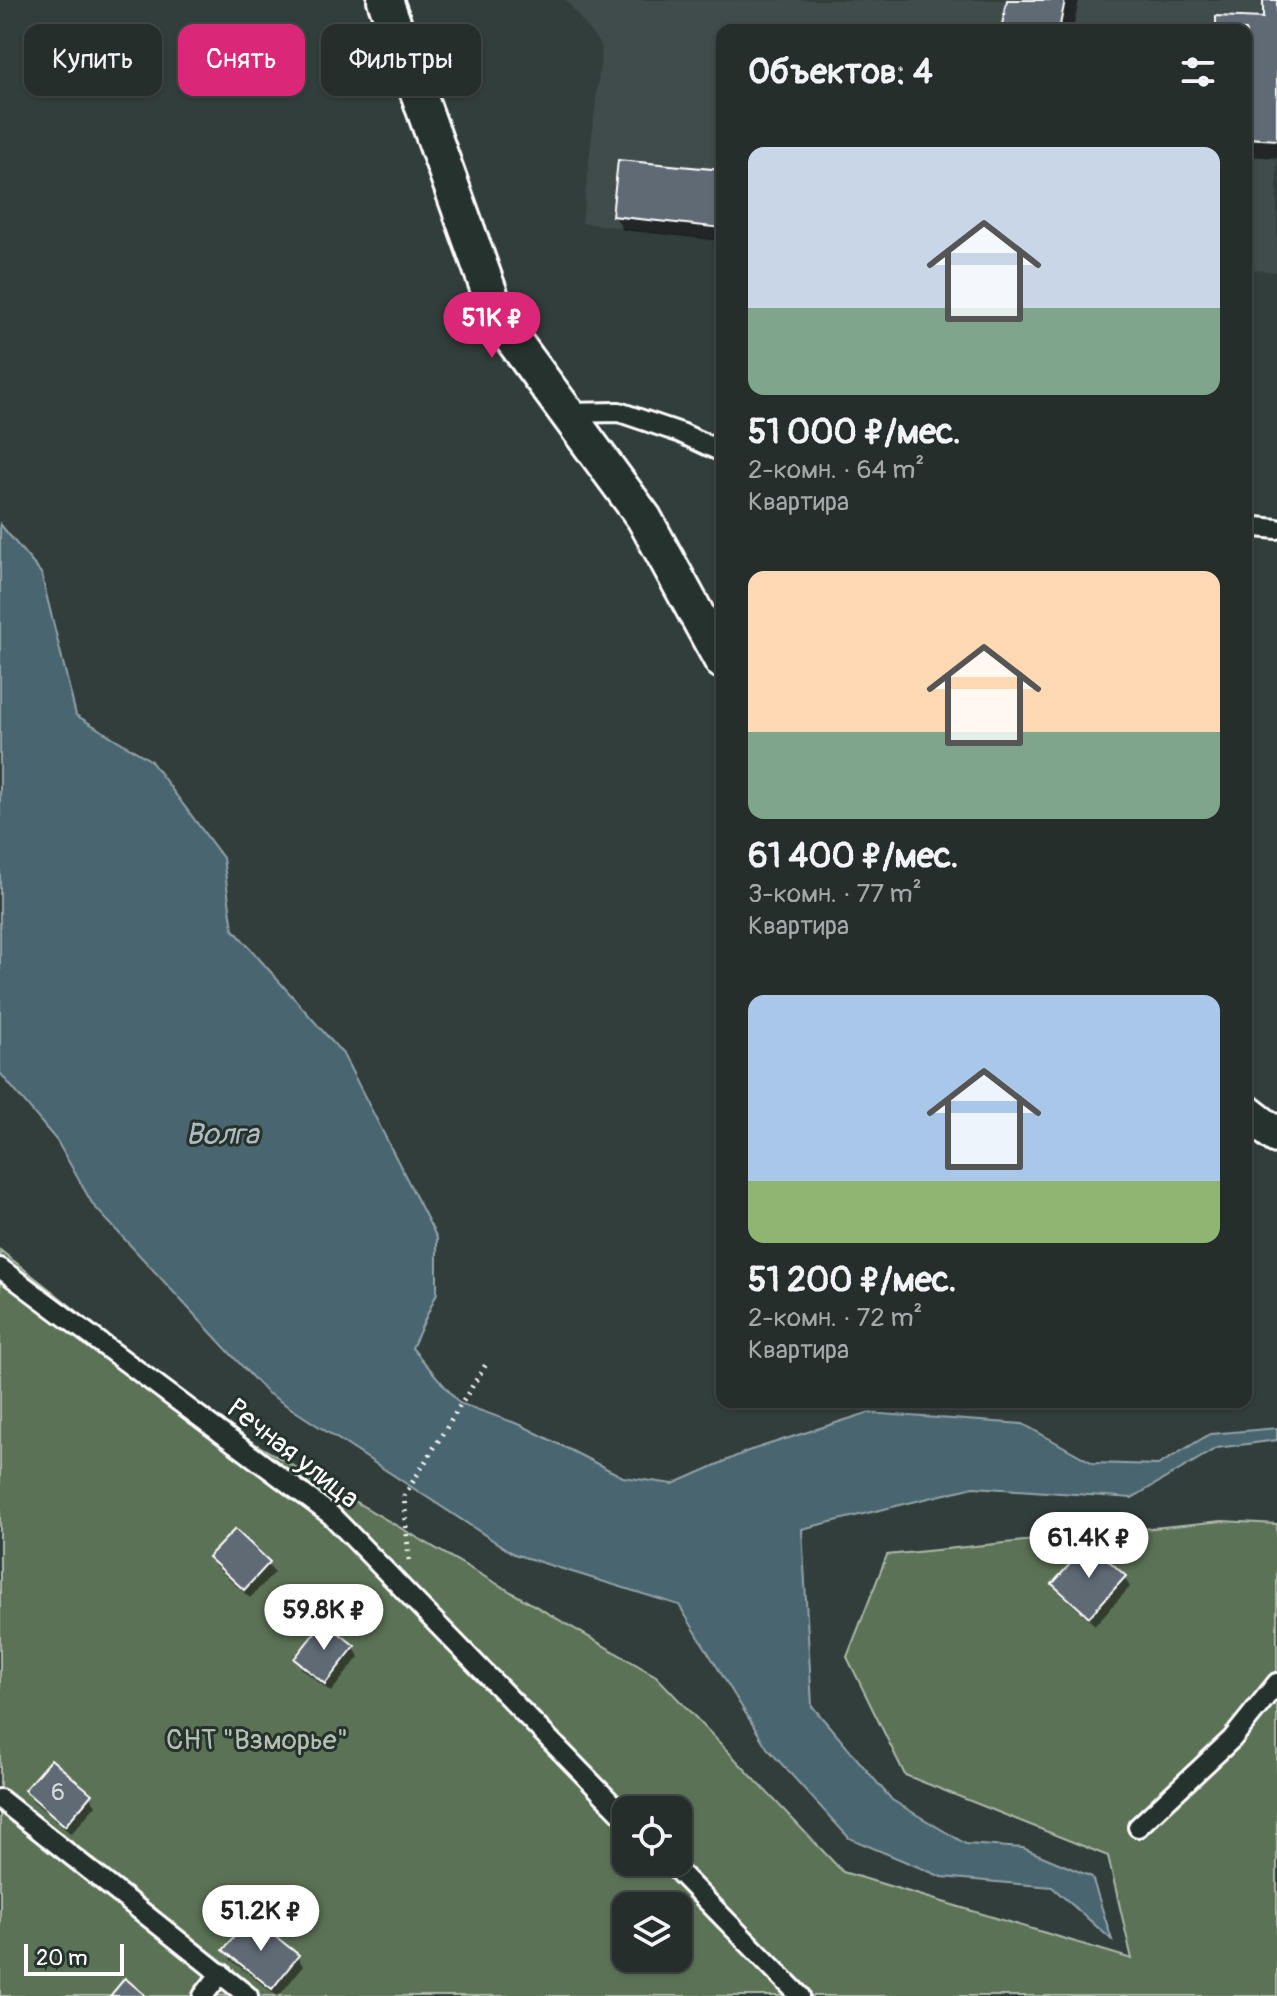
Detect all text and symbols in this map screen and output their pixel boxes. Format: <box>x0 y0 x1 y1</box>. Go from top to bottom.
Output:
chip: Купить <box>24 24 162 96</box>
chip: Снять <box>178 24 305 96</box>
chip: Фильтры <box>321 24 481 96</box>
icon: filters <box>1176 50 1220 94</box>
text: Объектов: 4 <box>748 51 933 94</box>
icon: home <box>912 199 1056 343</box>
pin: 51K ₽ <box>436 292 548 360</box>
text: 51K ₽ <box>461 302 523 334</box>
text: 51 000 ₽/мес. <box>748 411 961 454</box>
text: 2-комн. · 64 m² <box>748 454 924 486</box>
text: Квартира <box>748 486 849 518</box>
icon: home <box>912 623 1056 767</box>
text: 61 400 ₽/мес. <box>748 835 959 878</box>
text: 3-комн. · 77 m² <box>748 878 922 910</box>
text: Квартира <box>748 910 849 942</box>
icon: home <box>912 1047 1056 1191</box>
water label: Волга <box>185 1116 261 1153</box>
text: 51 200 ₽/мес. <box>748 1259 956 1302</box>
text: 2-комн. · 72 m² <box>748 1302 922 1334</box>
text: Квартира <box>748 1334 849 1366</box>
street label: Речная улица <box>220 1392 366 1516</box>
pin: 61.4K ₽ <box>1015 1512 1163 1580</box>
text: 61.4K ₽ <box>1048 1522 1131 1554</box>
pin: 59.8K ₽ <box>250 1584 398 1652</box>
text: 59.8K ₽ <box>282 1594 366 1626</box>
park label: СНТ "Взморье" <box>166 1723 348 1758</box>
house number: 6 <box>51 1778 65 1807</box>
map controls <box>612 1796 692 1972</box>
button: locate <box>612 1796 692 1876</box>
pin: 51.2K ₽ <box>187 1885 335 1953</box>
button: layers <box>612 1892 692 1972</box>
text: 51.2K ₽ <box>220 1895 302 1927</box>
scale bar <box>24 1940 124 1976</box>
text: 20 m <box>36 1944 88 1972</box>

